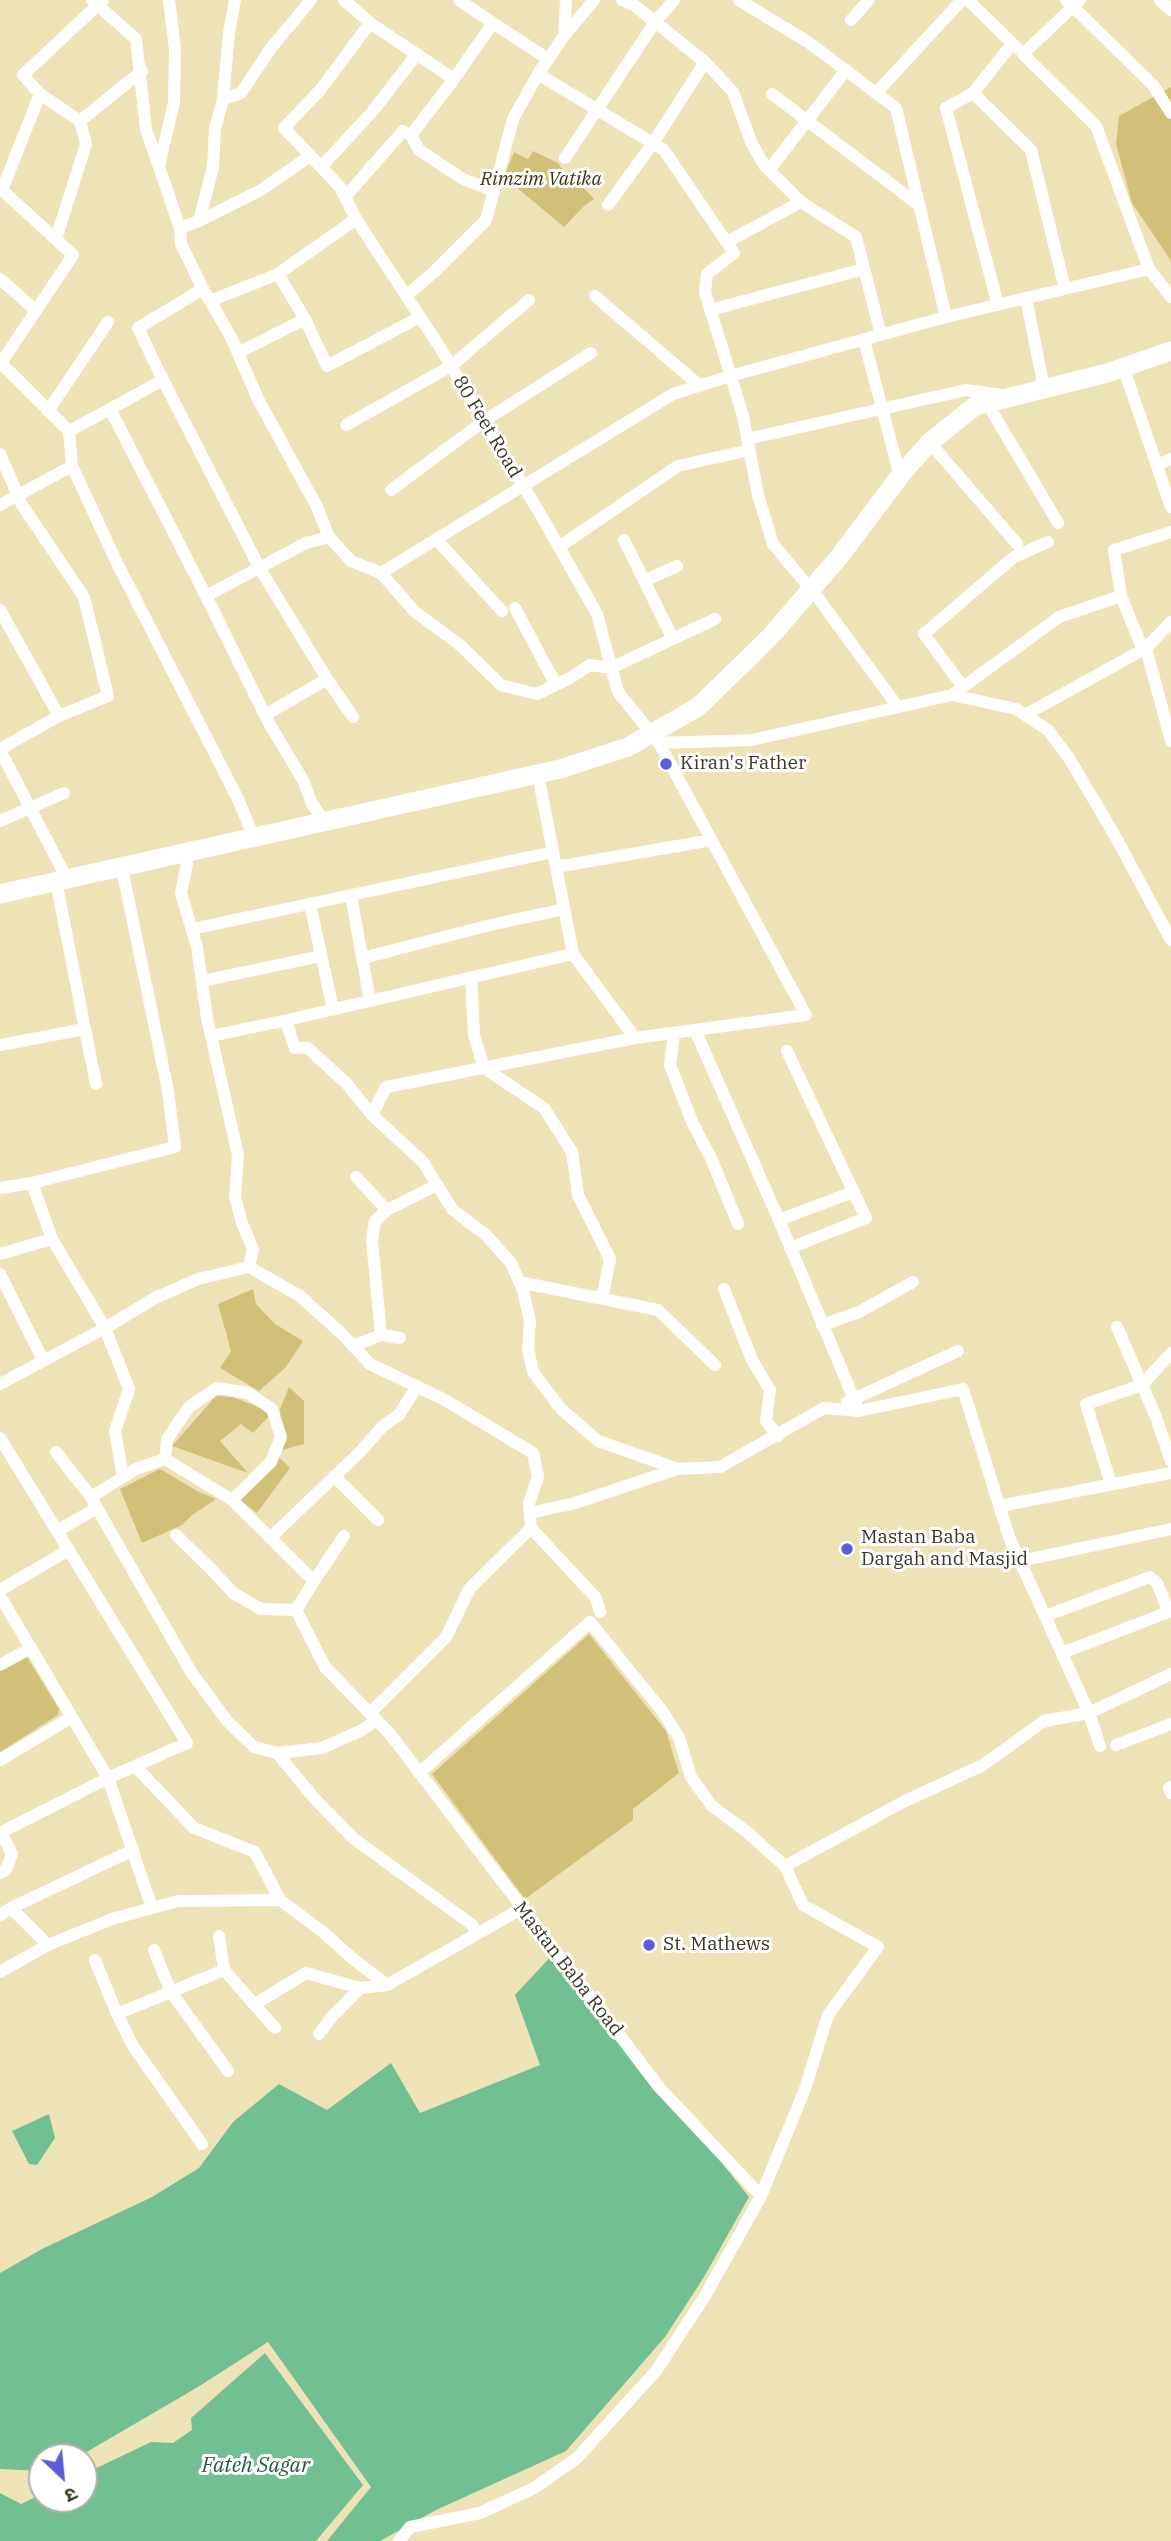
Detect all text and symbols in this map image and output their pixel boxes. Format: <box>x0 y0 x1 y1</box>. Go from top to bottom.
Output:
park label: Rimzim Vatika <box>480 169 602 191</box>
street label: 80 Feet Road <box>448 372 526 482</box>
place label: Kiran's Father <box>680 753 806 775</box>
marker: Kiran's Father <box>658 756 674 772</box>
place label: Mastan Baba Dargah and Masjid <box>861 1527 1028 1571</box>
marker: Mastan Baba Dargah and Masjid <box>839 1541 855 1557</box>
street label: Mastan Baba Road <box>508 1897 628 2041</box>
place label: St. Mathews <box>663 1934 770 1956</box>
marker: St. Mathews <box>641 1937 657 1953</box>
north arrow <box>28 2443 98 2513</box>
water label: Fateh Sagar <box>202 2453 310 2479</box>
text: उ <box>61 2482 82 2508</box>

